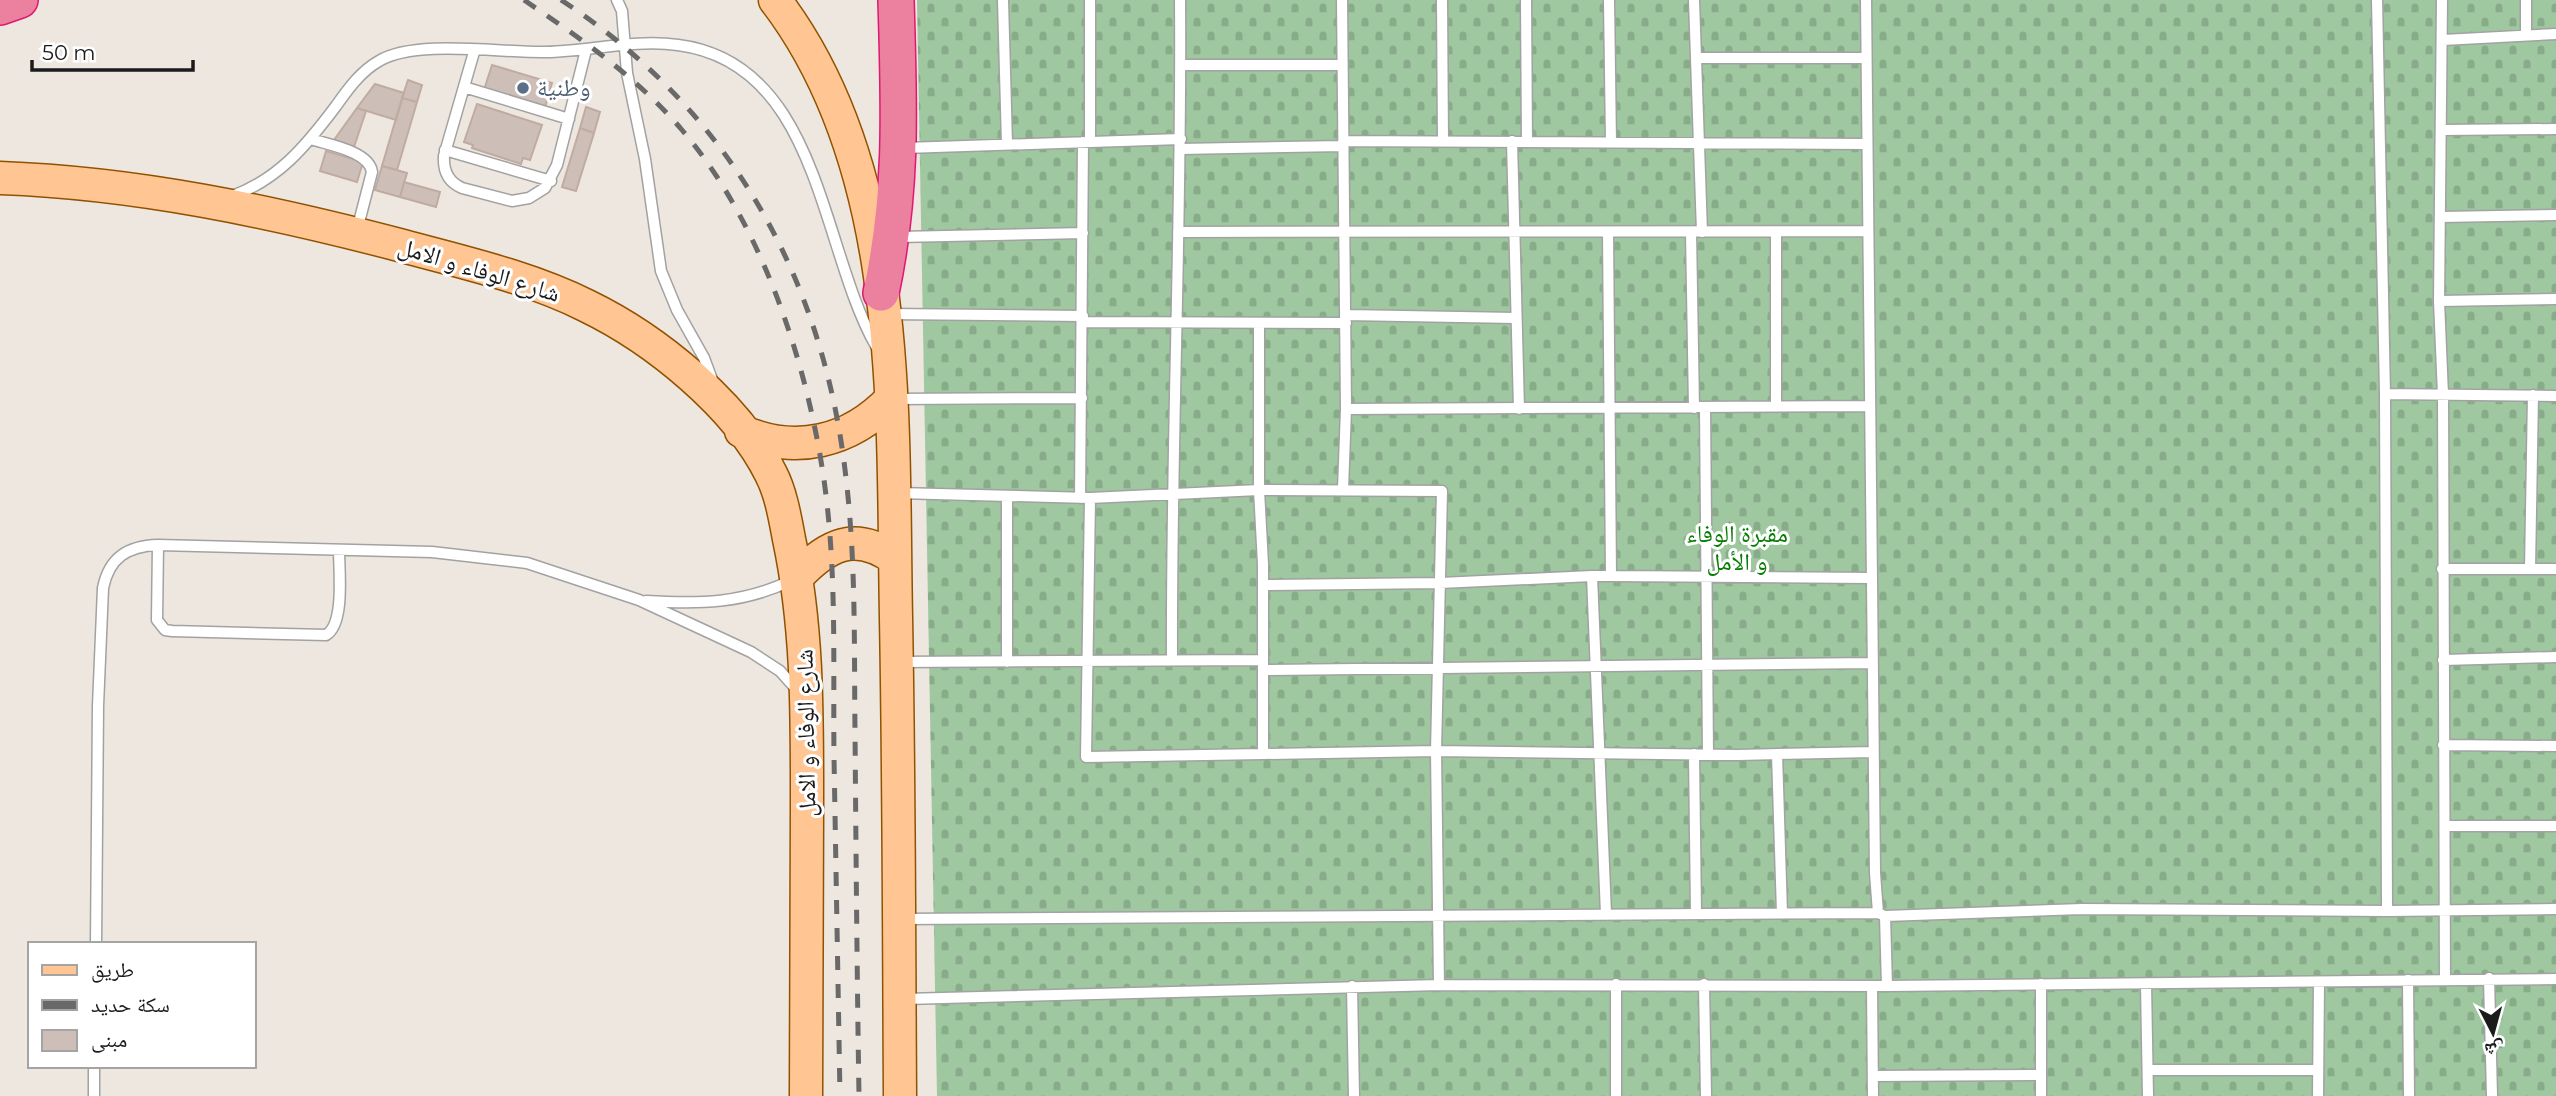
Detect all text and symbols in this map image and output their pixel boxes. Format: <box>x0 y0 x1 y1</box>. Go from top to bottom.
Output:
scale bar <box>32 28 192 72</box>
text: 50 m <box>42 40 96 65</box>
place label: وطنية <box>537 73 591 102</box>
marker: وطنية <box>515 80 531 96</box>
street label: شارع الوفاء و الامل <box>394 231 564 309</box>
park label: مقبرة الوفاء و الأمل <box>1686 519 1788 576</box>
street label: شارع الوفاء و الامل <box>790 649 822 817</box>
legend <box>28 942 256 1068</box>
text: طريق <box>91 957 134 983</box>
text: سكة حديد <box>91 992 170 1017</box>
north arrow <box>2458 998 2528 1068</box>
text: مبنى <box>91 1027 127 1053</box>
text: ش <box>2483 1037 2506 1062</box>

